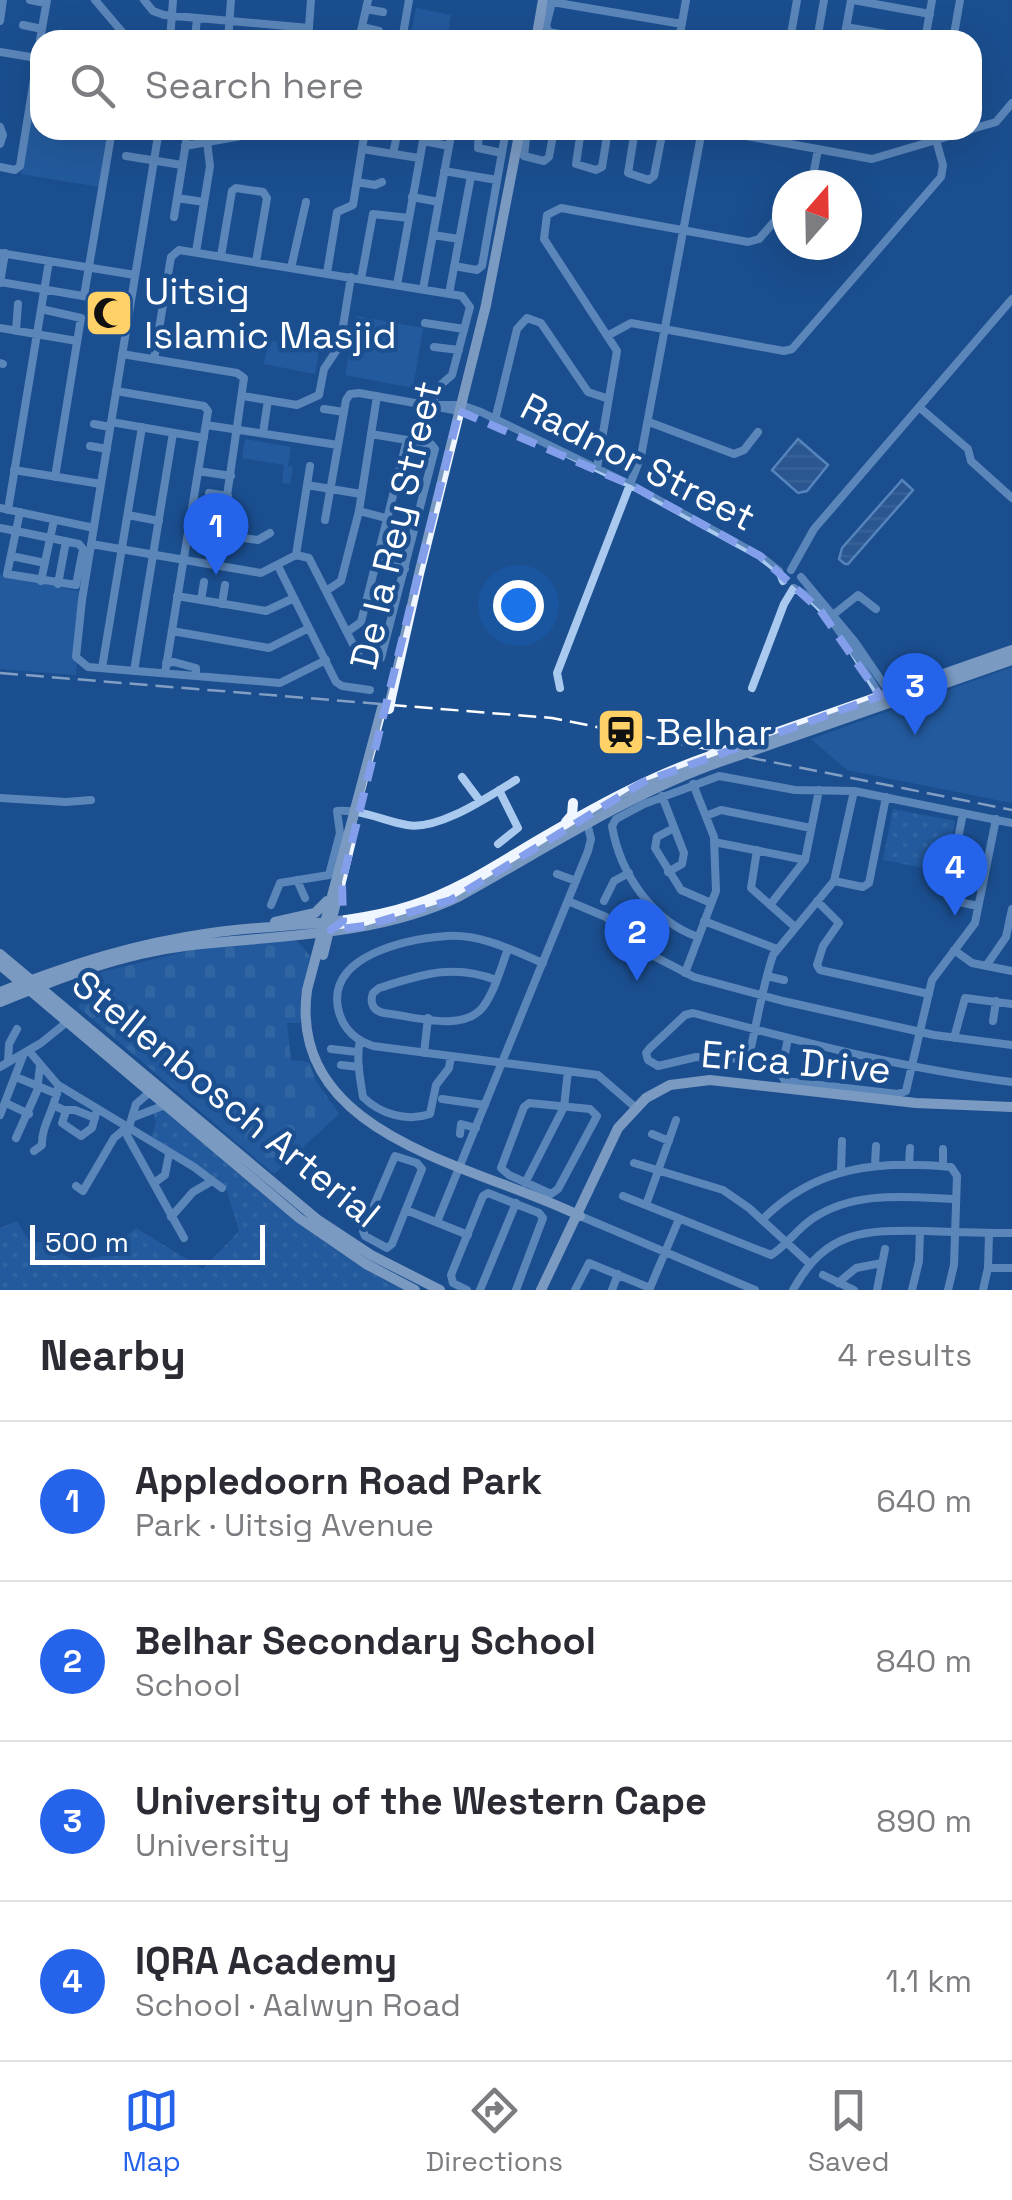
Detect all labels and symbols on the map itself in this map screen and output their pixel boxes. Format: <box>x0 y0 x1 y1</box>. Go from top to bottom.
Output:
north arrow <box>772 170 862 260</box>
place label: Uitsig Islamic Masjid <box>144 267 397 359</box>
mosque icon: Uitsig Islamic Masjid <box>83 287 135 339</box>
street label: De la Rey Street <box>340 376 452 674</box>
street label: Radnor Street <box>513 382 763 542</box>
pin: 1 <box>184 492 248 575</box>
your location <box>493 580 544 631</box>
pin: 3 <box>882 652 948 735</box>
station icon: Belhar <box>595 706 647 758</box>
place label: Belhar <box>656 708 772 756</box>
pin: 4 <box>922 834 988 916</box>
pin: 2 <box>604 898 670 981</box>
street label: Stellenbosch Arterial <box>62 960 390 1238</box>
street label: Erica Drive <box>699 1030 893 1094</box>
scale bar <box>30 1220 265 1264</box>

